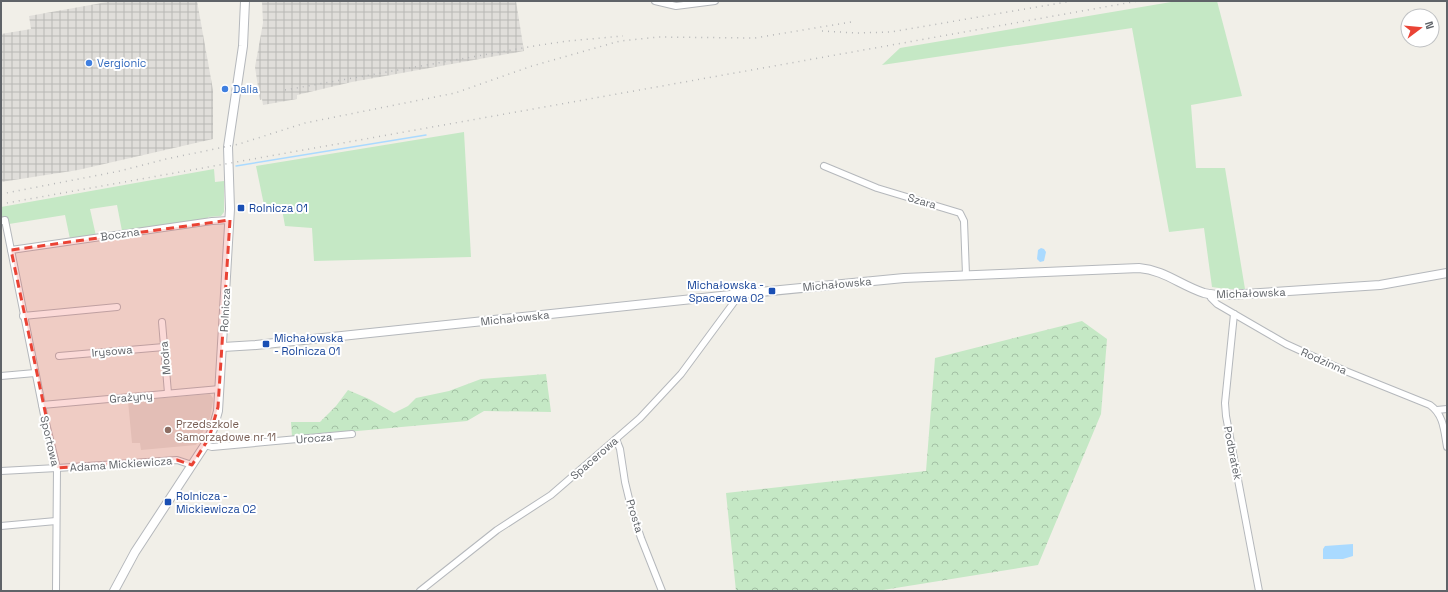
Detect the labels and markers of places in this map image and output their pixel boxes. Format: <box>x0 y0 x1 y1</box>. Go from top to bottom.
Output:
place label: Vergionic <box>97 56 146 70</box>
marker: Vergionic <box>84 58 94 68</box>
place label: Dalia <box>233 82 259 96</box>
marker: Dalia <box>220 84 230 94</box>
place label: Rolnicza 01 <box>249 201 308 215</box>
marker: Rolnicza 01 <box>236 203 246 213</box>
place label: Michałowska - Spacerowa 02 <box>687 278 764 305</box>
marker: Michałowska - Spacerowa 02 <box>767 286 777 296</box>
place label: Michałowska - Rolnicza 01 <box>274 331 344 358</box>
marker: Michałowska - Rolnicza 01 <box>261 339 271 349</box>
place label: Przedszkole Samorządowe nr 11 <box>176 417 276 444</box>
marker: Przedszkole Samorządowe nr 11 <box>163 425 173 435</box>
place label: Rolnicza - Mickiewicza 02 <box>176 489 257 516</box>
marker: Rolnicza - Mickiewicza 02 <box>163 497 173 507</box>

